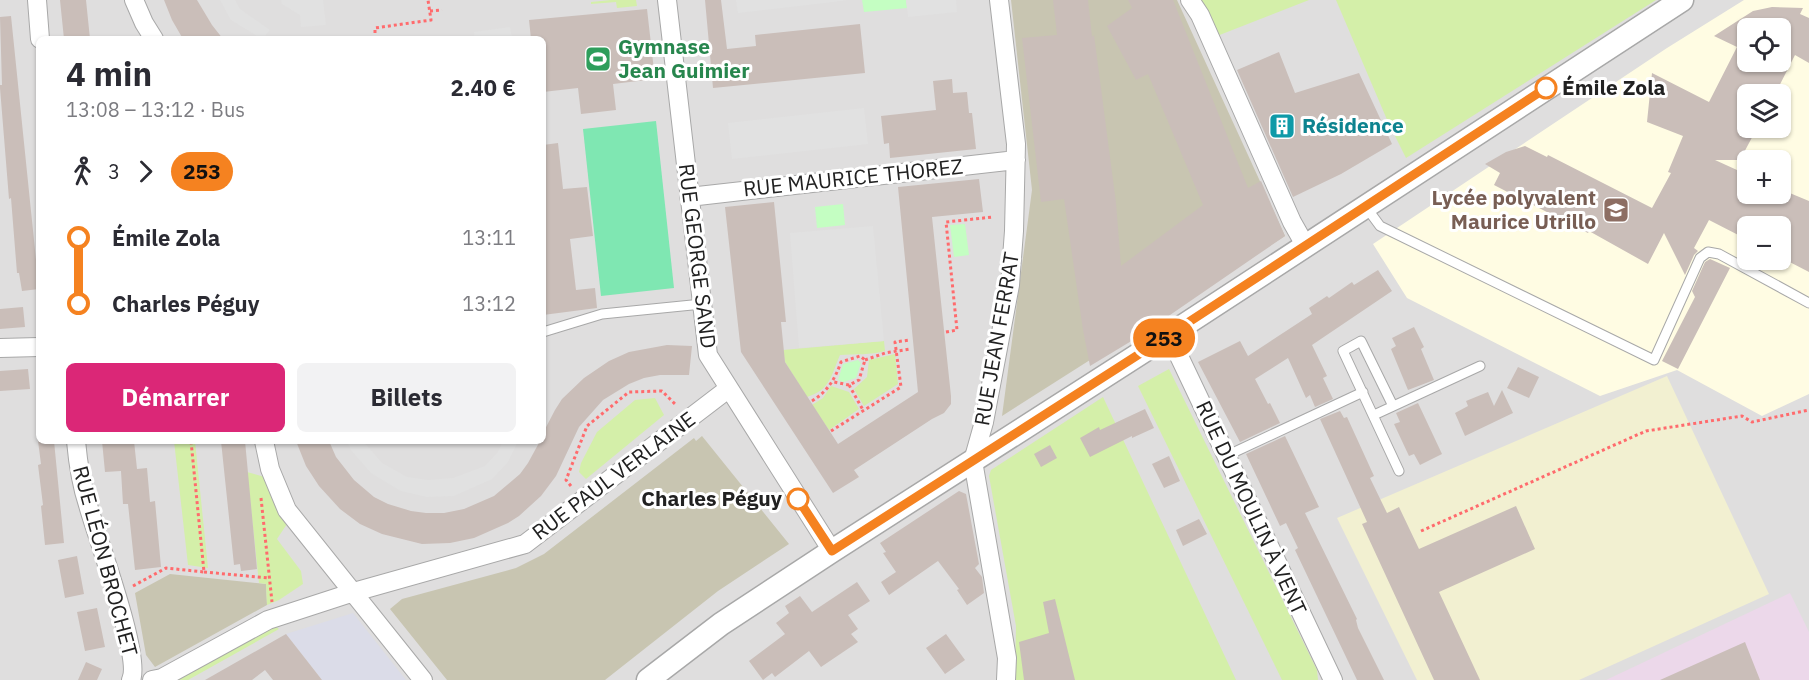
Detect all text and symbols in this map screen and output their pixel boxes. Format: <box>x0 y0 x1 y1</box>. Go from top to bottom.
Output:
map controls <box>1737 18 1791 270</box>
button: locate <box>1737 18 1791 72</box>
place label: Gymnase Jean Guimier <box>618 32 750 84</box>
sports icon: Gymnase Jean Guimier <box>583 44 613 74</box>
text: 4 min <box>66 52 152 95</box>
text: 2.40 € <box>451 73 516 102</box>
place label: Émile Zola <box>1562 73 1665 101</box>
marker: Émile Zola <box>1535 77 1557 99</box>
button: layers <box>1737 84 1791 138</box>
text: 13:08 – 13:12 · Bus <box>66 96 245 123</box>
building icon: Résidence <box>1267 111 1297 141</box>
place label: Résidence <box>1302 111 1404 139</box>
button: + <box>1737 150 1791 204</box>
street label: RUE MAURICE THOREZ <box>742 152 964 202</box>
icon: walk <box>66 155 99 188</box>
icon: forward <box>129 155 162 188</box>
text: 253 <box>183 157 221 185</box>
text: 3 <box>108 158 120 185</box>
street label: RUE GEORGE SAND <box>673 162 723 350</box>
place label: Lycée polyvalent Maurice Utrillo <box>1431 183 1596 235</box>
school or university icon: Lycée polyvalent Maurice Utrillo <box>1601 195 1631 225</box>
button: − <box>1737 216 1791 270</box>
text: Émile Zola <box>112 223 220 252</box>
text: 13:11 <box>462 224 516 251</box>
street label: RUE JEAN FERRAT <box>967 250 1025 428</box>
text: Charles Péguy <box>112 289 259 318</box>
text: 13:12 <box>462 290 516 317</box>
line badge: 253 <box>1130 318 1198 358</box>
text: 253 <box>1145 324 1183 352</box>
button: Démarrer <box>66 363 285 432</box>
button: Billets <box>297 363 516 432</box>
street label: RUE DU MOULIN À VENT <box>1190 396 1314 619</box>
street label: RUE PAUL VERLAINE <box>526 405 701 546</box>
street label: RUE LÉON BROCHET <box>67 462 145 659</box>
place label: Charles Péguy <box>641 484 783 512</box>
marker: Charles Péguy <box>787 488 809 510</box>

